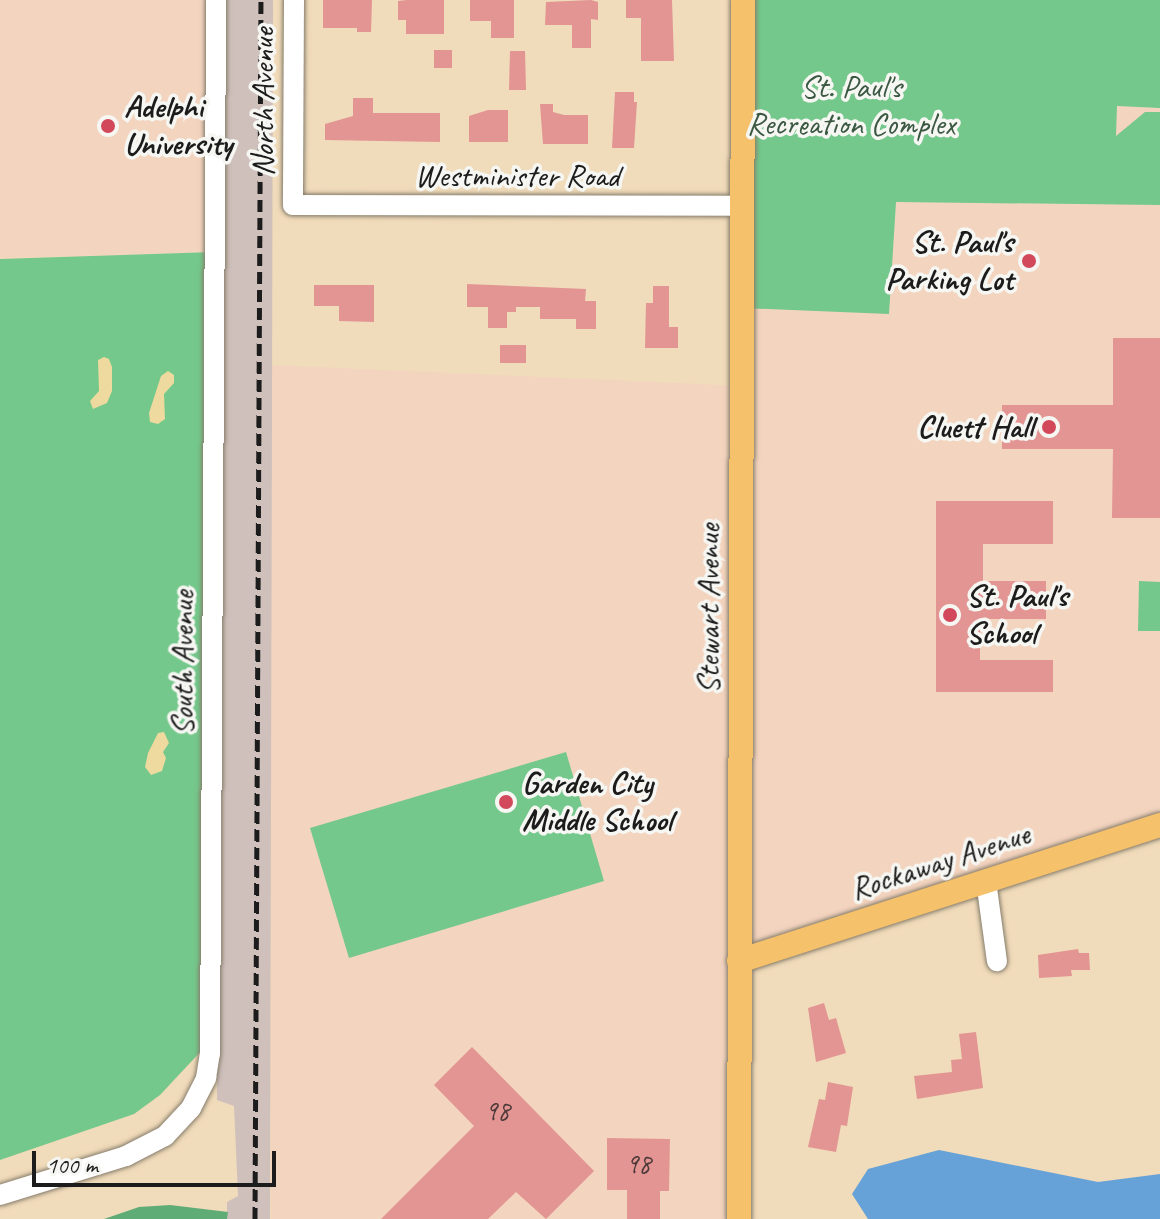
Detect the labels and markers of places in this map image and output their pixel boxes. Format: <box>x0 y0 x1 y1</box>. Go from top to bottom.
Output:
place label: Adelphi University <box>124 89 232 164</box>
marker: Adelphi University <box>99 117 117 135</box>
place label: St. Paul's Parking Lot <box>885 224 1013 299</box>
marker: St. Paul's Parking Lot <box>1020 252 1038 270</box>
place label: Cluett Hall <box>916 408 1033 446</box>
marker: Cluett Hall <box>1040 418 1058 436</box>
place label: St. Paul's School <box>966 578 1068 653</box>
marker: St. Paul's School <box>941 606 959 624</box>
place label: Garden City Middle School <box>522 765 672 840</box>
marker: Garden City Middle School <box>497 793 515 811</box>

